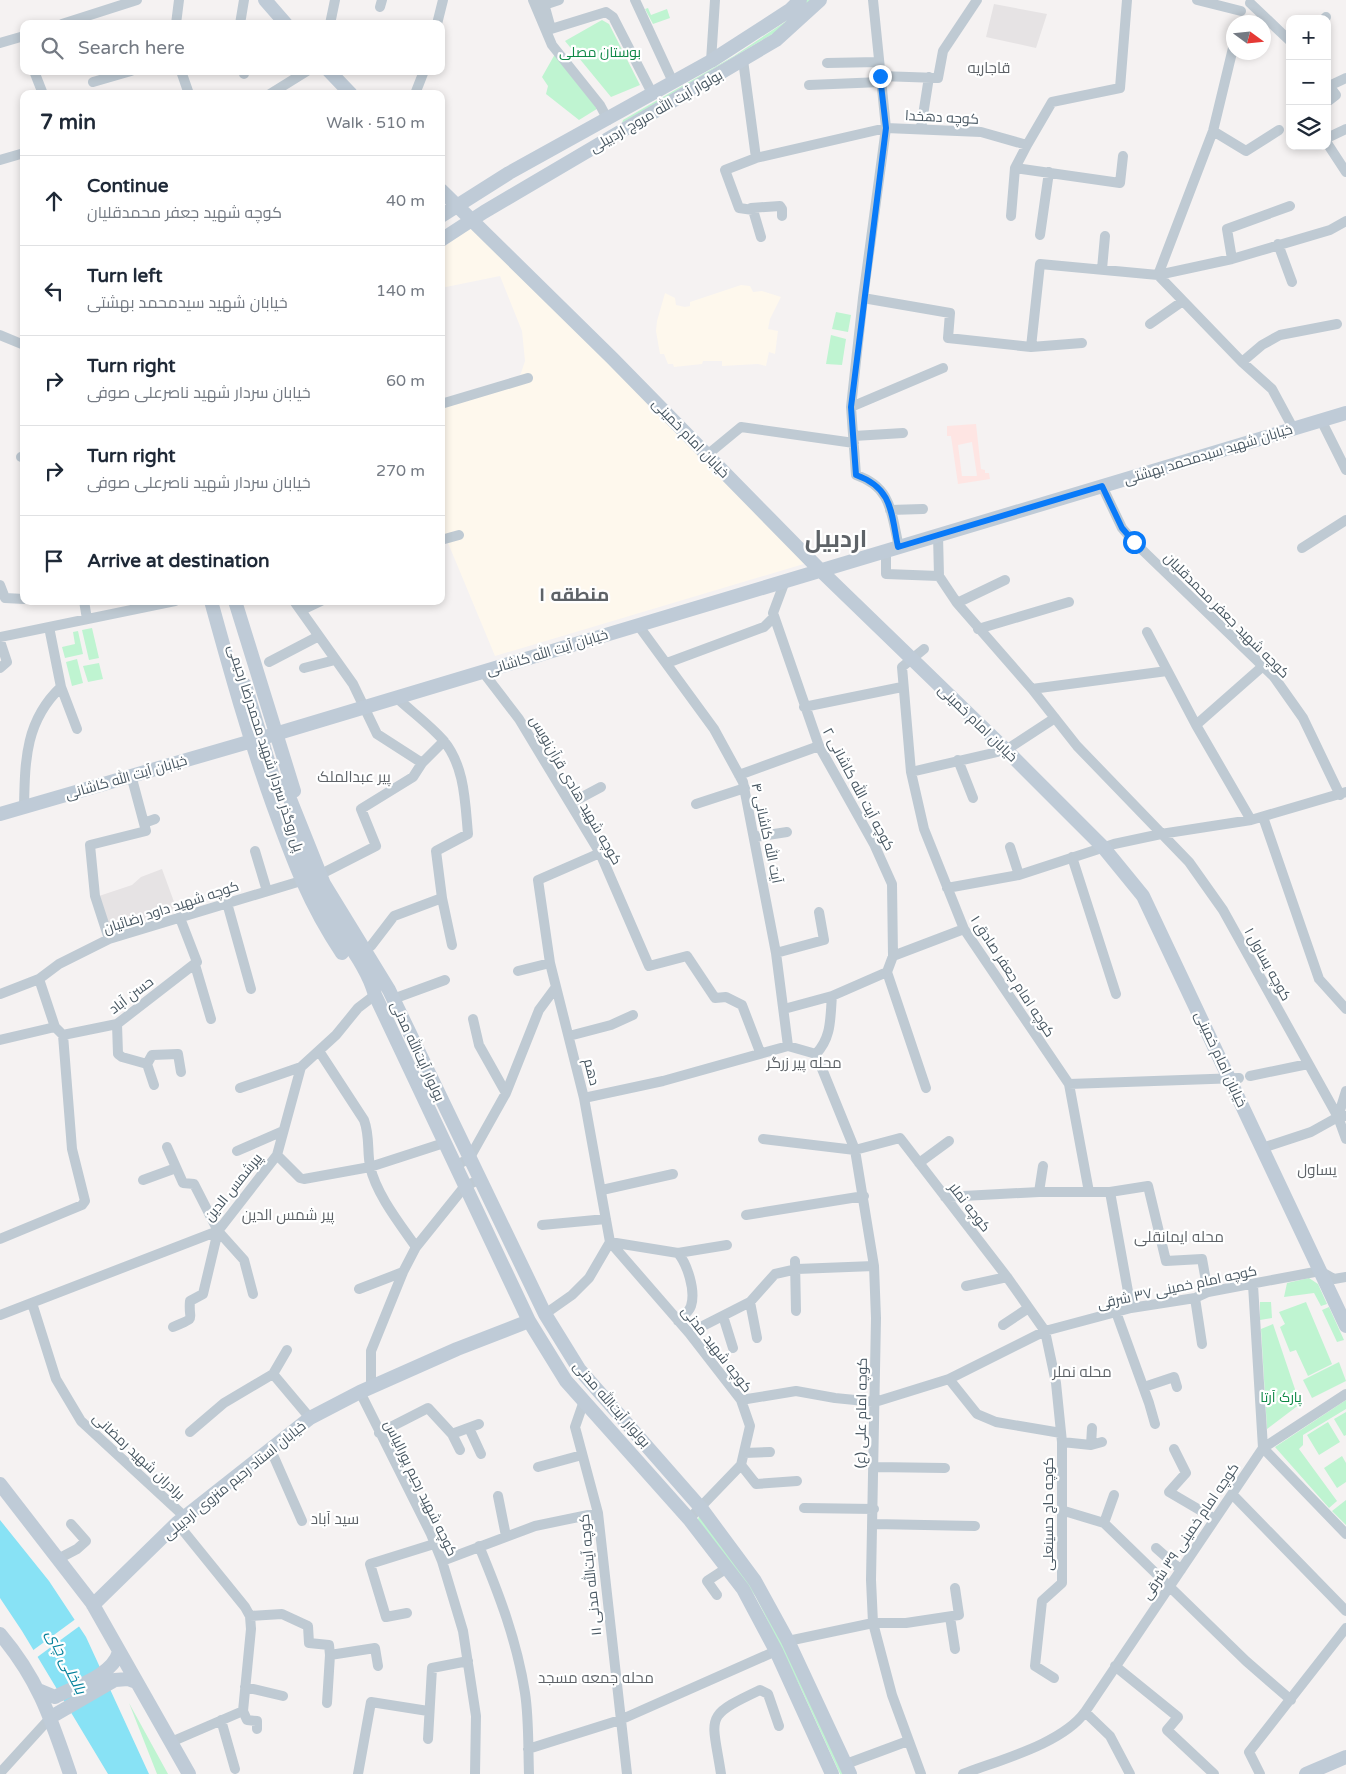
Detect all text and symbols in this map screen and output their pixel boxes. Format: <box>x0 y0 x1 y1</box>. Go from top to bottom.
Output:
north arrow <box>1226 15 1271 60</box>
map controls <box>1286 15 1331 150</box>
button: + <box>1286 15 1331 60</box>
search box <box>20 20 445 75</box>
icon: search <box>38 34 66 62</box>
text: Search here <box>78 37 185 59</box>
park label: بوستان مصلی <box>559 44 641 61</box>
district label: قاجاریه <box>968 59 1010 77</box>
button: − <box>1286 60 1331 105</box>
street label: بولوار آیت الله مروج اردبیلی <box>586 65 726 157</box>
route end <box>869 65 892 88</box>
button: layers <box>1286 105 1331 150</box>
street label: کوچه دهخدا <box>905 107 979 129</box>
text: 7 min <box>40 110 96 135</box>
text: Walk · 510 m <box>326 113 425 133</box>
text: Continue <box>87 175 169 197</box>
icon: ahead <box>40 187 68 215</box>
text: 40 m <box>386 191 425 211</box>
text: کوچه شهید جعفر محمدقلیان <box>87 203 282 223</box>
text: Turn left <box>87 265 163 287</box>
icon: left <box>40 277 68 305</box>
text: 140 m <box>376 281 425 301</box>
text: خیابان شهید سیدمحمد بهشتی <box>87 293 288 313</box>
text: Turn right <box>87 355 175 377</box>
icon: right <box>40 367 68 395</box>
text: 60 m <box>386 371 425 391</box>
text: خیابان سردار شهید ناصرعلی صوفی <box>87 383 311 403</box>
street label: خیابان امام خمینی <box>648 395 733 482</box>
street label: خیابان شهید سیدمحمد بهشتی <box>1122 421 1295 488</box>
text: Turn right <box>87 445 175 467</box>
icon: right <box>40 457 68 485</box>
text: 270 m <box>376 461 425 481</box>
text: خیابان سردار شهید ناصرعلی صوفی <box>87 473 311 493</box>
district label: اردبیل <box>805 525 867 554</box>
route start <box>1123 531 1146 554</box>
icon: arrive <box>40 547 68 575</box>
street label: کوچه شهید جعفر محمدقلیان <box>1160 549 1293 682</box>
text: Arrive at destination <box>87 550 270 572</box>
district label: منطقه ۱ <box>539 584 609 606</box>
street label: خیابان آیت الله کاشانی <box>484 625 610 679</box>
street label: پل روگذر سردار شهید محمدرضا رحیمی <box>223 642 307 854</box>
street label: خیابان امام خمینی <box>934 681 1021 766</box>
street label: کوچه شهید هادی قرآن‌نویس <box>525 713 625 868</box>
street label: کوچه آیت الله کاشانی ۲ <box>818 724 899 854</box>
street label: خیابان آیت الله کاشانی <box>63 751 189 803</box>
district label: پیر عبدالملک <box>317 768 391 787</box>
street label: آیت الله کاشانی ۴ <box>748 781 786 885</box>
street label: کوچه شهید داود رضائیان <box>101 878 241 938</box>
street label: کوچه امام جعفر صادق ۱ <box>966 912 1058 1041</box>
street label: کوچه یساول ۱ <box>1240 925 1295 1004</box>
street label: حسن آباد <box>106 973 157 1018</box>
street label: بولوار آیت‌الله مدنی <box>387 998 449 1104</box>
street label: خیابان امام خمینی <box>1190 1009 1250 1110</box>
district label: محله پیر زرگر <box>765 1054 842 1073</box>
street label: دهم <box>579 1057 603 1088</box>
street label: پیرشمس الدین <box>201 1150 267 1225</box>
district label: یساول <box>1297 1161 1337 1179</box>
street label: کوچه نملر <box>944 1178 994 1236</box>
district label: پیر شمس الدین <box>242 1206 334 1225</box>
district label: محله ایمانقلی <box>1134 1228 1224 1247</box>
street label: کوچه امام خمینی ۳۷ شرقی <box>1096 1262 1259 1314</box>
street label: کوچه شهید مدنی <box>677 1303 756 1397</box>
street label: بولوار آیت‌الله مدنی <box>570 1357 654 1451</box>
street label: کوچه امام علی (ع) <box>852 1358 872 1469</box>
district label: محله نملر <box>1051 1363 1112 1381</box>
park label: پارک آرتا <box>1260 1389 1302 1407</box>
street label: برادران شهید رمضانی <box>89 1409 188 1503</box>
street label: خیابان استاد رحیم منزوی اردبیلی <box>159 1417 310 1544</box>
street label: کوچه شهید رحیم پورالیاس <box>379 1417 461 1559</box>
street label: کوچه حاج حسینعلی <box>1040 1457 1058 1571</box>
street label: کوچه امام خمینی ۳۹ شرقی <box>1138 1460 1243 1603</box>
district label: سید آباد <box>311 1510 359 1528</box>
street label: کوچه آیت‌الله مدنی ۱۱ <box>575 1513 606 1637</box>
water label: بالخلی چای <box>41 1627 90 1698</box>
district label: محله جمعه مسجد <box>538 1669 654 1687</box>

